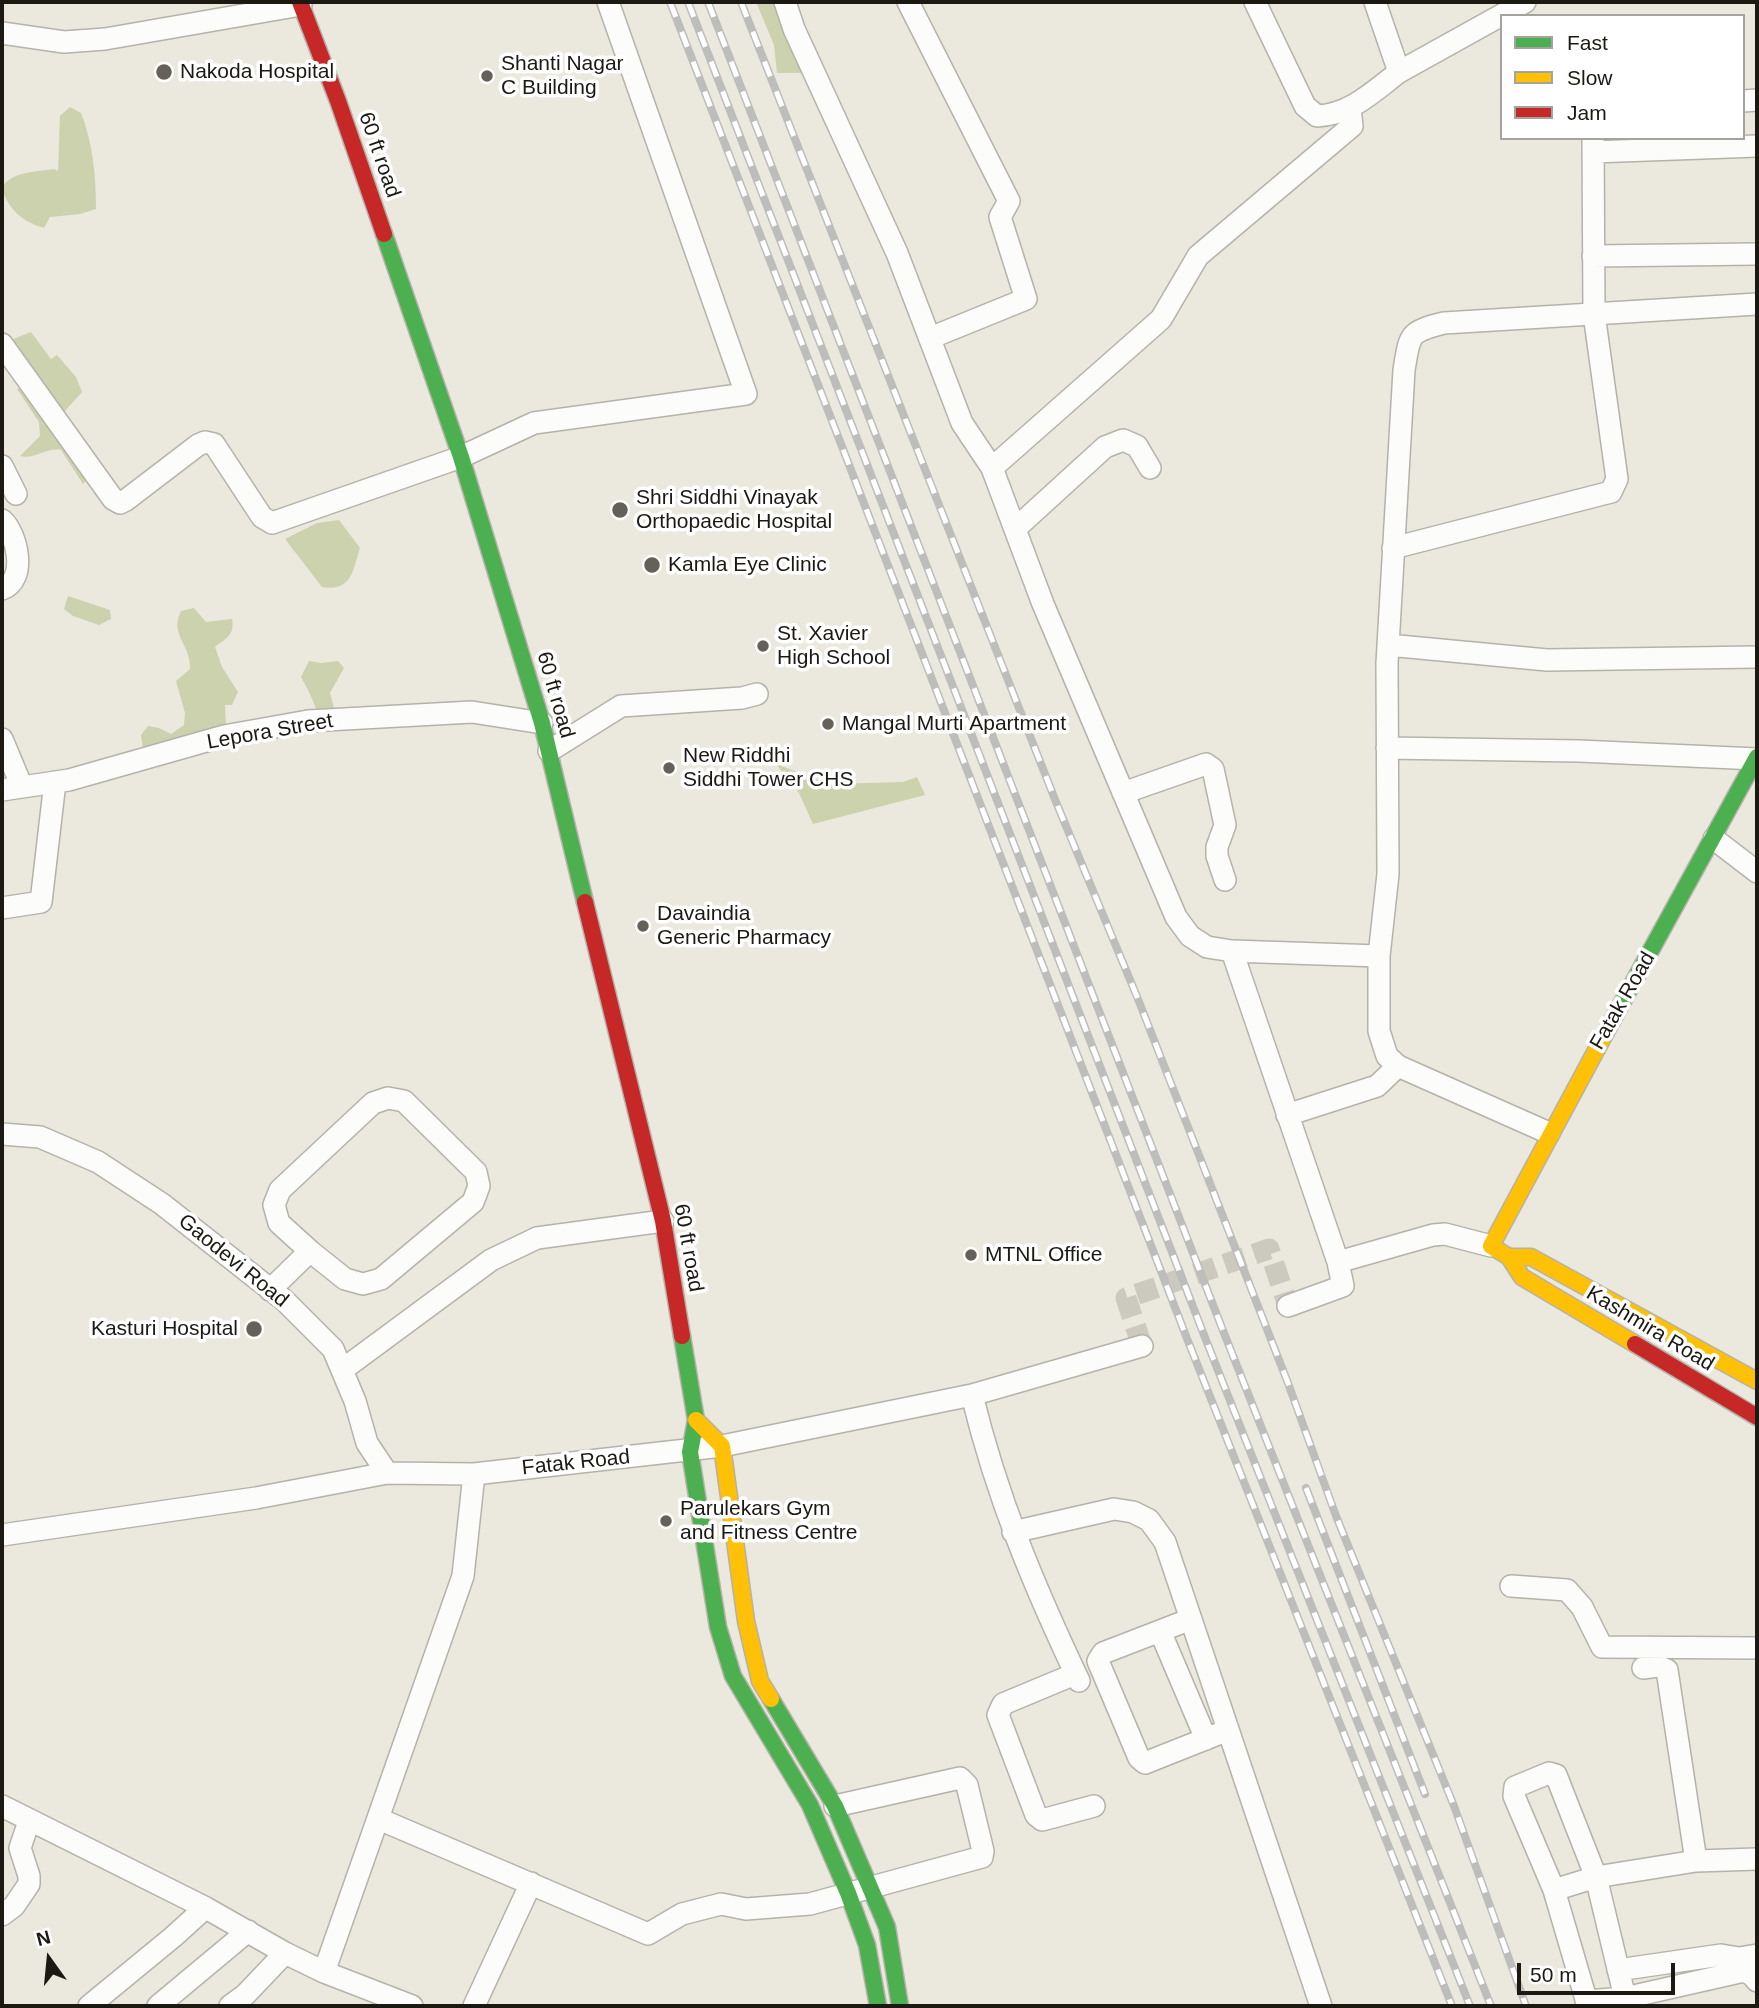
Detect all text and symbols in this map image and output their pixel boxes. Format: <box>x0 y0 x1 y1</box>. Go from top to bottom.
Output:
legend <box>1500 14 1745 140</box>
text: Fast <box>1567 31 1608 54</box>
place label: Shanti Nagar C Building <box>501 51 624 101</box>
place label: Nakoda Hospital <box>180 59 334 85</box>
marker: Nakoda Hospital <box>154 62 174 82</box>
text: Slow <box>1567 66 1613 89</box>
marker: Shanti Nagar C Building <box>479 68 495 84</box>
text: Jam <box>1567 101 1607 124</box>
street label: 60 ft road <box>353 109 405 201</box>
place label: Shri Siddhi Vinayak Orthopaedic Hospital <box>636 485 832 535</box>
marker: Shri Siddhi Vinayak Orthopaedic Hospital <box>610 500 630 520</box>
place label: Kamla Eye Clinic <box>668 552 827 578</box>
marker: Kamla Eye Clinic <box>642 555 662 575</box>
place label: St. Xavier High School <box>777 621 890 671</box>
marker: St. Xavier High School <box>755 638 771 654</box>
street label: 60 ft road <box>531 649 579 741</box>
street label: Lepora Street <box>205 709 335 755</box>
place label: Mangal Murti Apartment <box>842 711 1066 737</box>
marker: Mangal Murti Apartment <box>820 716 836 732</box>
place label: New Riddhi Siddhi Tower CHS <box>683 743 853 793</box>
marker: New Riddhi Siddhi Tower CHS <box>661 760 677 776</box>
place label: Davaindia Generic Pharmacy <box>657 901 831 951</box>
marker: Davaindia Generic Pharmacy <box>635 918 651 934</box>
street label: Fatak Road <box>1585 948 1661 1054</box>
street label: 60 ft road <box>668 1202 708 1294</box>
street label: Gaodevi Road <box>173 1209 293 1313</box>
place label: MTNL Office <box>985 1242 1102 1268</box>
marker: MTNL Office <box>963 1247 979 1263</box>
street label: Kashmira Road <box>1581 1281 1719 1377</box>
place label: Kasturi Hospital <box>91 1316 238 1342</box>
marker: Kasturi Hospital <box>244 1319 264 1339</box>
street label: Fatak Road <box>521 1445 631 1481</box>
place label: Parulekars Gym and Fitness Centre <box>680 1496 857 1546</box>
marker: Parulekars Gym and Fitness Centre <box>658 1513 674 1529</box>
north arrow <box>14 1924 84 1994</box>
text: N <box>34 1926 53 1950</box>
scale bar <box>1521 1948 1678 1992</box>
text: 50 m <box>1530 1963 1577 1986</box>

